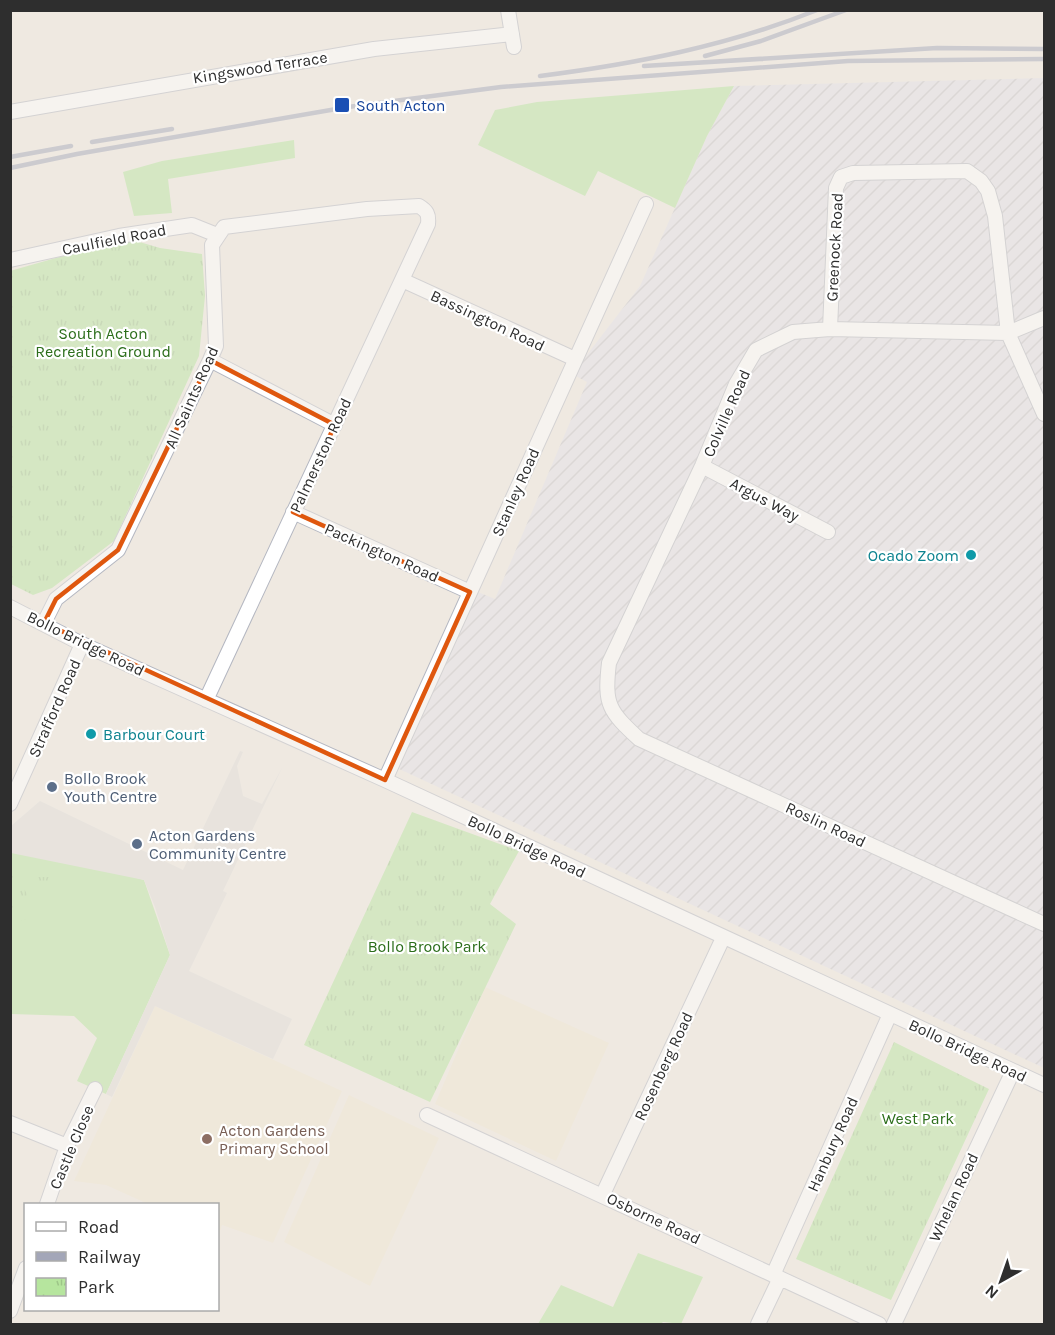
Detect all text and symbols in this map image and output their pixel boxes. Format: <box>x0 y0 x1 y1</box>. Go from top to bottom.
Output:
street label: Kingswood Terrace <box>192 47 329 88</box>
marker: South Acton <box>333 96 351 114</box>
place label: South Acton <box>356 96 445 115</box>
street label: Greenock Road <box>822 192 847 302</box>
street label: Caulfield Road <box>60 220 168 259</box>
street label: Bassington Road <box>428 286 548 355</box>
park label: South Acton Recreation Ground <box>35 324 171 361</box>
street label: All Saints Road <box>160 343 222 451</box>
street label: Colville Road <box>699 367 754 460</box>
street label: Palmerston Road <box>286 395 355 516</box>
street label: Stanley Road <box>487 445 543 539</box>
street label: Argus Way <box>727 473 803 526</box>
street label: Packington Road <box>322 519 442 586</box>
place label: Ocado Zoom <box>868 546 959 565</box>
marker: Ocado Zoom <box>964 548 978 562</box>
street label: Bollo Bridge Road <box>24 607 147 680</box>
street label: Strafford Road <box>24 656 85 760</box>
place label: Barbour Court <box>103 725 205 744</box>
marker: Barbour Court <box>84 727 98 741</box>
place label: Bollo Brook Youth Centre <box>64 769 157 806</box>
marker: Bollo Brook Youth Centre <box>45 780 59 794</box>
street label: Roslin Road <box>783 798 869 851</box>
street label: Bollo Bridge Road <box>465 811 589 882</box>
place label: Acton Gardens Community Centre <box>149 826 287 863</box>
marker: Acton Gardens Community Centre <box>130 837 144 851</box>
park label: Bollo Brook Park <box>368 937 486 956</box>
street label: Rosenberg Road <box>630 1009 697 1124</box>
street label: Bollo Bridge Road <box>906 1015 1030 1086</box>
street label: Hanbury Road <box>803 1094 862 1195</box>
street label: Castle Close <box>45 1102 98 1192</box>
park label: West Park <box>882 1109 954 1128</box>
place label: Acton Gardens Primary School <box>219 1121 329 1158</box>
marker: Acton Gardens Primary School <box>200 1132 214 1146</box>
street label: Whelan Road <box>925 1150 982 1245</box>
street label: Osborne Road <box>604 1188 704 1248</box>
legend <box>24 1203 219 1311</box>
text: Road <box>78 1216 119 1238</box>
text: Railway <box>78 1246 141 1268</box>
north arrow <box>971 1251 1031 1311</box>
text: Park <box>78 1276 115 1298</box>
text: N <box>981 1281 1002 1303</box>

